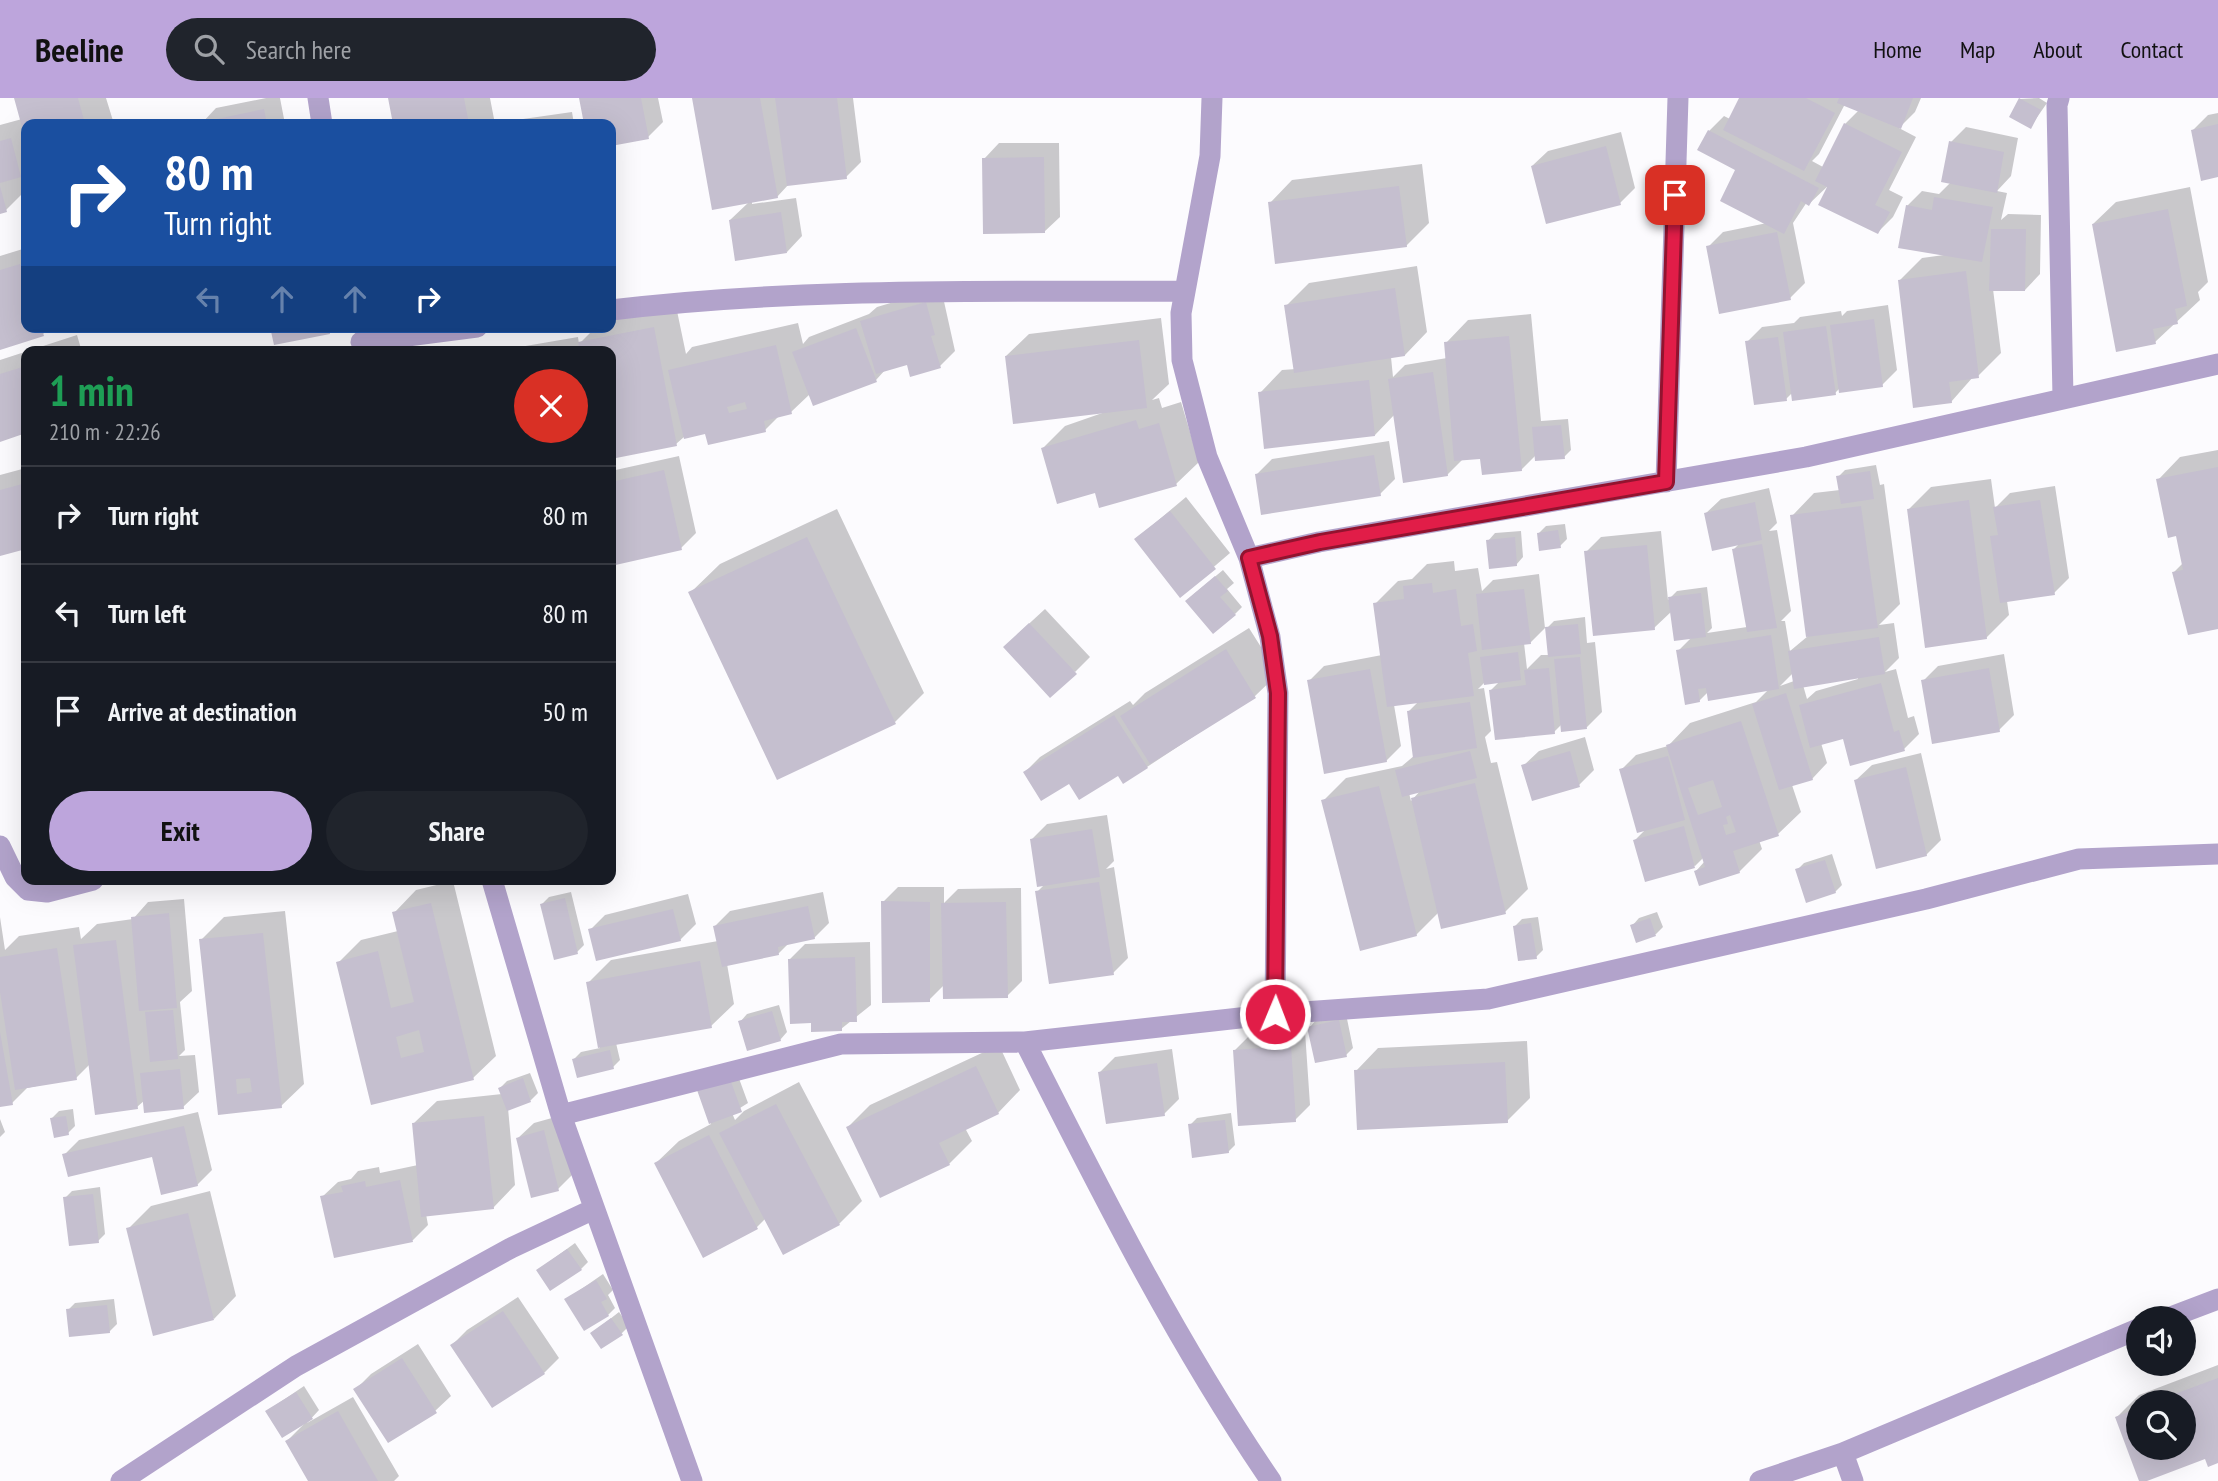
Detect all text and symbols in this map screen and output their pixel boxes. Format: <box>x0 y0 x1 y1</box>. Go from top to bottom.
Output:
search box <box>166 18 656 81</box>
text: Beeline <box>35 28 124 71</box>
icon: search <box>190 30 228 68</box>
text: Search here <box>246 33 351 66</box>
text: Home <box>1873 34 1922 65</box>
text: Map <box>1960 34 1995 65</box>
text: About <box>2033 34 2082 65</box>
text: Contact <box>2120 34 2183 65</box>
text: 80 m <box>164 140 253 204</box>
icon: right <box>49 147 140 238</box>
pin <box>1645 165 1705 225</box>
icon: arrive <box>1656 176 1694 214</box>
text: Turn right <box>164 202 272 244</box>
icon: left <box>190 280 228 318</box>
icon: ahead <box>263 280 301 318</box>
icon: ahead <box>336 280 374 318</box>
icon: right <box>409 280 447 318</box>
text: 1 min <box>49 363 134 418</box>
button: close <box>514 369 588 443</box>
text: 210 m · 22:26 <box>49 417 161 446</box>
icon: right <box>49 496 87 534</box>
text: Turn right <box>108 499 199 532</box>
text: 80 m <box>542 499 588 532</box>
icon: left <box>49 594 87 632</box>
text: Turn left <box>108 597 186 630</box>
text: 80 m <box>542 597 588 630</box>
icon: arrive <box>49 692 87 730</box>
text: Arrive at destination <box>108 695 297 728</box>
text: 50 m <box>542 695 588 728</box>
button: Exit <box>49 791 312 871</box>
button: Share <box>326 791 588 871</box>
position arrow <box>1238 977 1312 1051</box>
map controls <box>2126 1306 2196 1460</box>
button: sound <box>2126 1306 2196 1376</box>
button: search <box>2126 1390 2196 1460</box>

